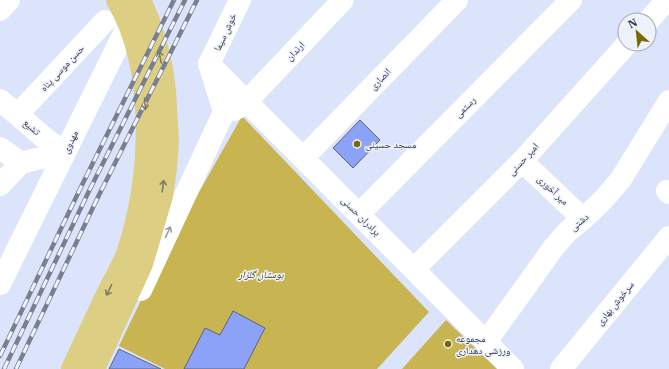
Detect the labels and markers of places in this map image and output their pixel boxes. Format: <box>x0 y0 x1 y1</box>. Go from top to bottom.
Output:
place label: مسجد حسینی <box>365 138 417 151</box>
marker: مسجد حسینی <box>352 139 362 149</box>
place label: مجموعه ورزشی دهداری <box>456 332 511 357</box>
marker: مجموعه ورزشی دهداری <box>443 339 453 349</box>

